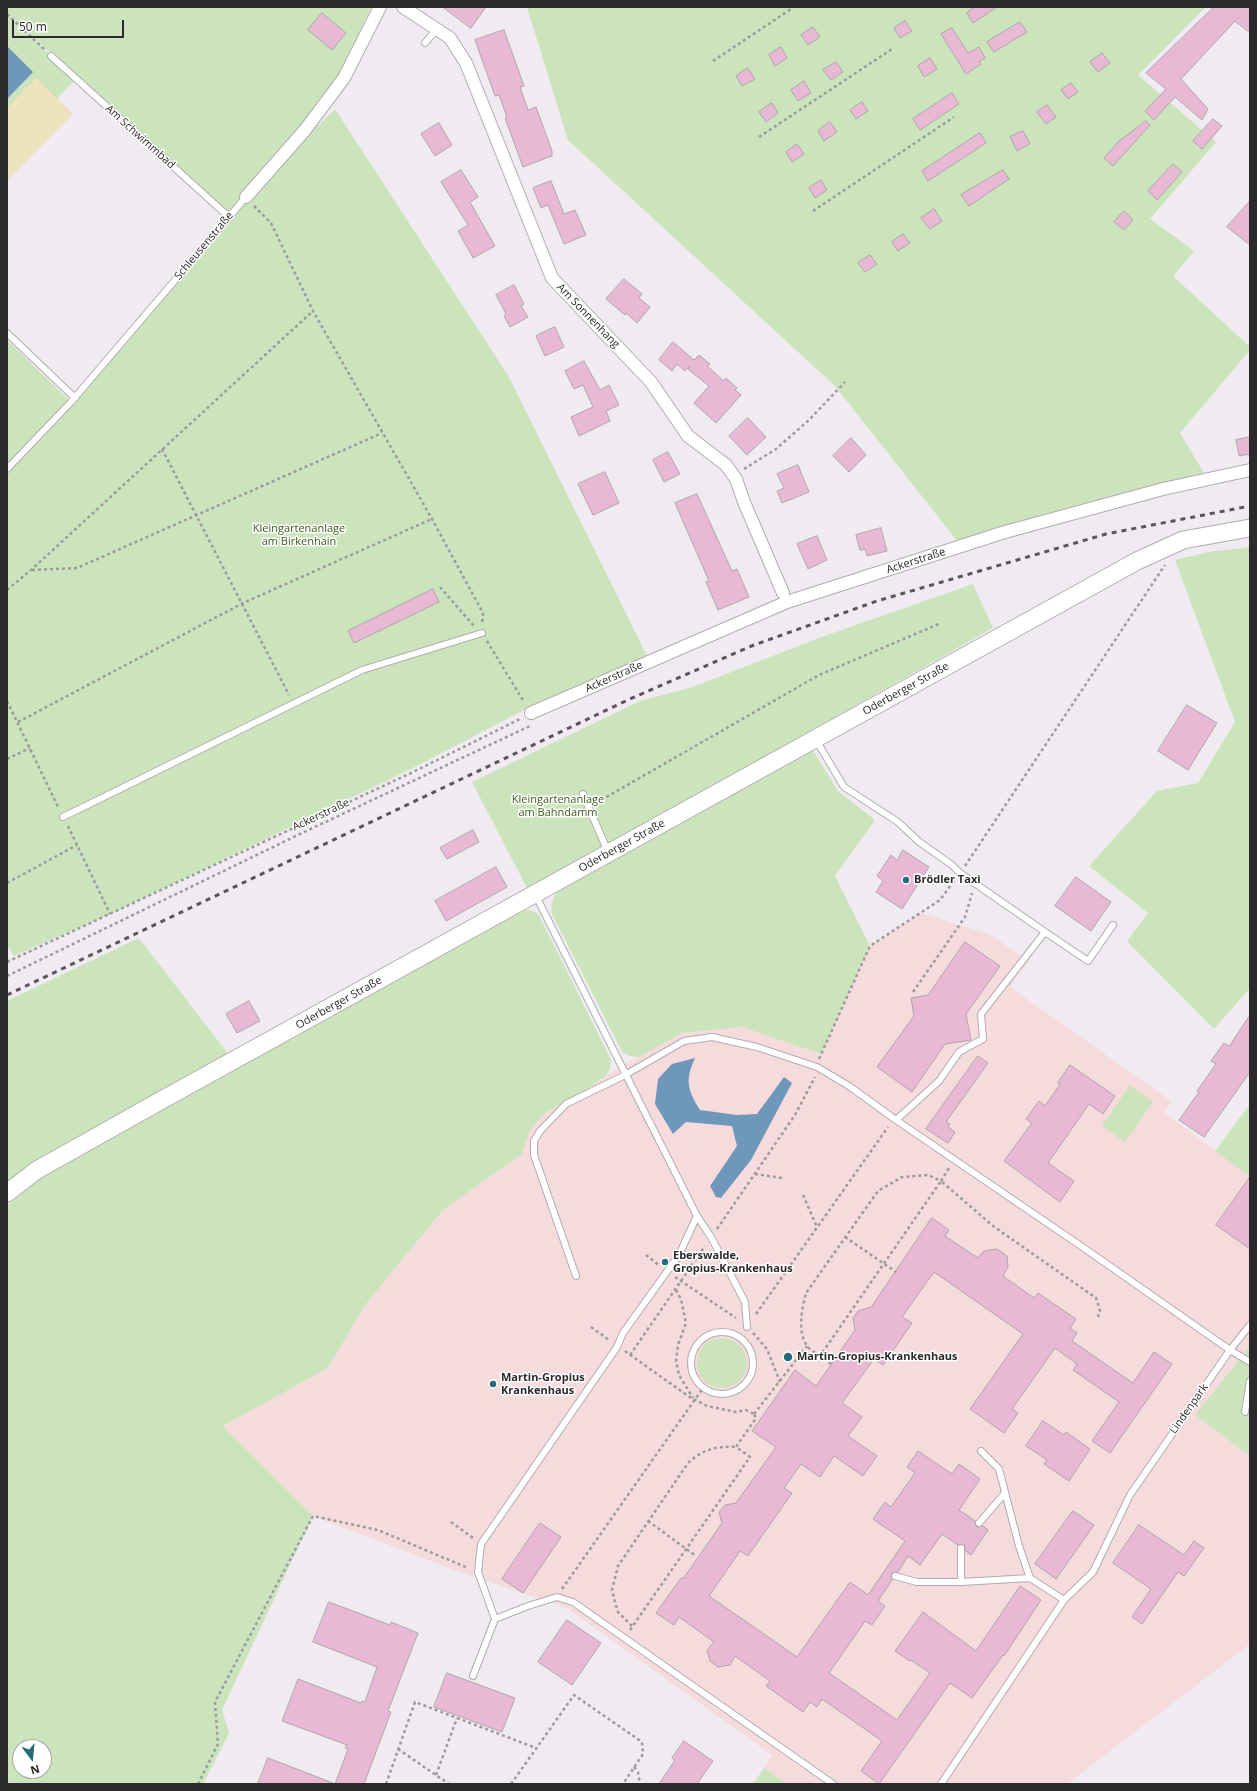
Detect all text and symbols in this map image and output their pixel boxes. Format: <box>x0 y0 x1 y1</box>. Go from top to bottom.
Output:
scale bar <box>14 12 126 38</box>
text: 50 m <box>19 18 47 35</box>
street label: Am Schwimmbad <box>102 102 178 172</box>
street label: Schleusenstraße <box>172 209 236 283</box>
street label: Am Sonnenhang <box>554 281 622 351</box>
park label: Kleingartenanlage am Birkenhain <box>253 522 345 548</box>
street label: Ackerstraße <box>885 545 947 577</box>
street label: Ackerstraße <box>583 658 645 696</box>
street label: Oderberger Straße <box>861 660 951 718</box>
park label: Kleingartenanlage am Bahndamm <box>512 793 604 819</box>
street label: Ackerstraße <box>290 796 352 834</box>
street label: Oderberger Straße <box>577 817 667 875</box>
place label: Brödler Taxi <box>914 873 981 887</box>
marker: Brödler Taxi <box>901 875 911 885</box>
street label: Oderberger Straße <box>294 974 384 1032</box>
place label: Eberswalde, Gropius-Krankenhaus <box>673 1249 793 1275</box>
marker: Eberswalde, Gropius-Krankenhaus <box>660 1257 670 1267</box>
place label: Martin-Gropius-Krankenhaus <box>797 1350 958 1364</box>
marker: Martin-Gropius-Krankenhaus <box>782 1351 794 1363</box>
place label: Martin-Gropius Krankenhaus <box>501 1371 585 1397</box>
marker: Martin-Gropius Krankenhaus <box>488 1379 498 1389</box>
street label: Lindenpark <box>1167 1381 1211 1437</box>
north arrow <box>12 1739 52 1779</box>
text: N <box>29 1762 42 1778</box>

